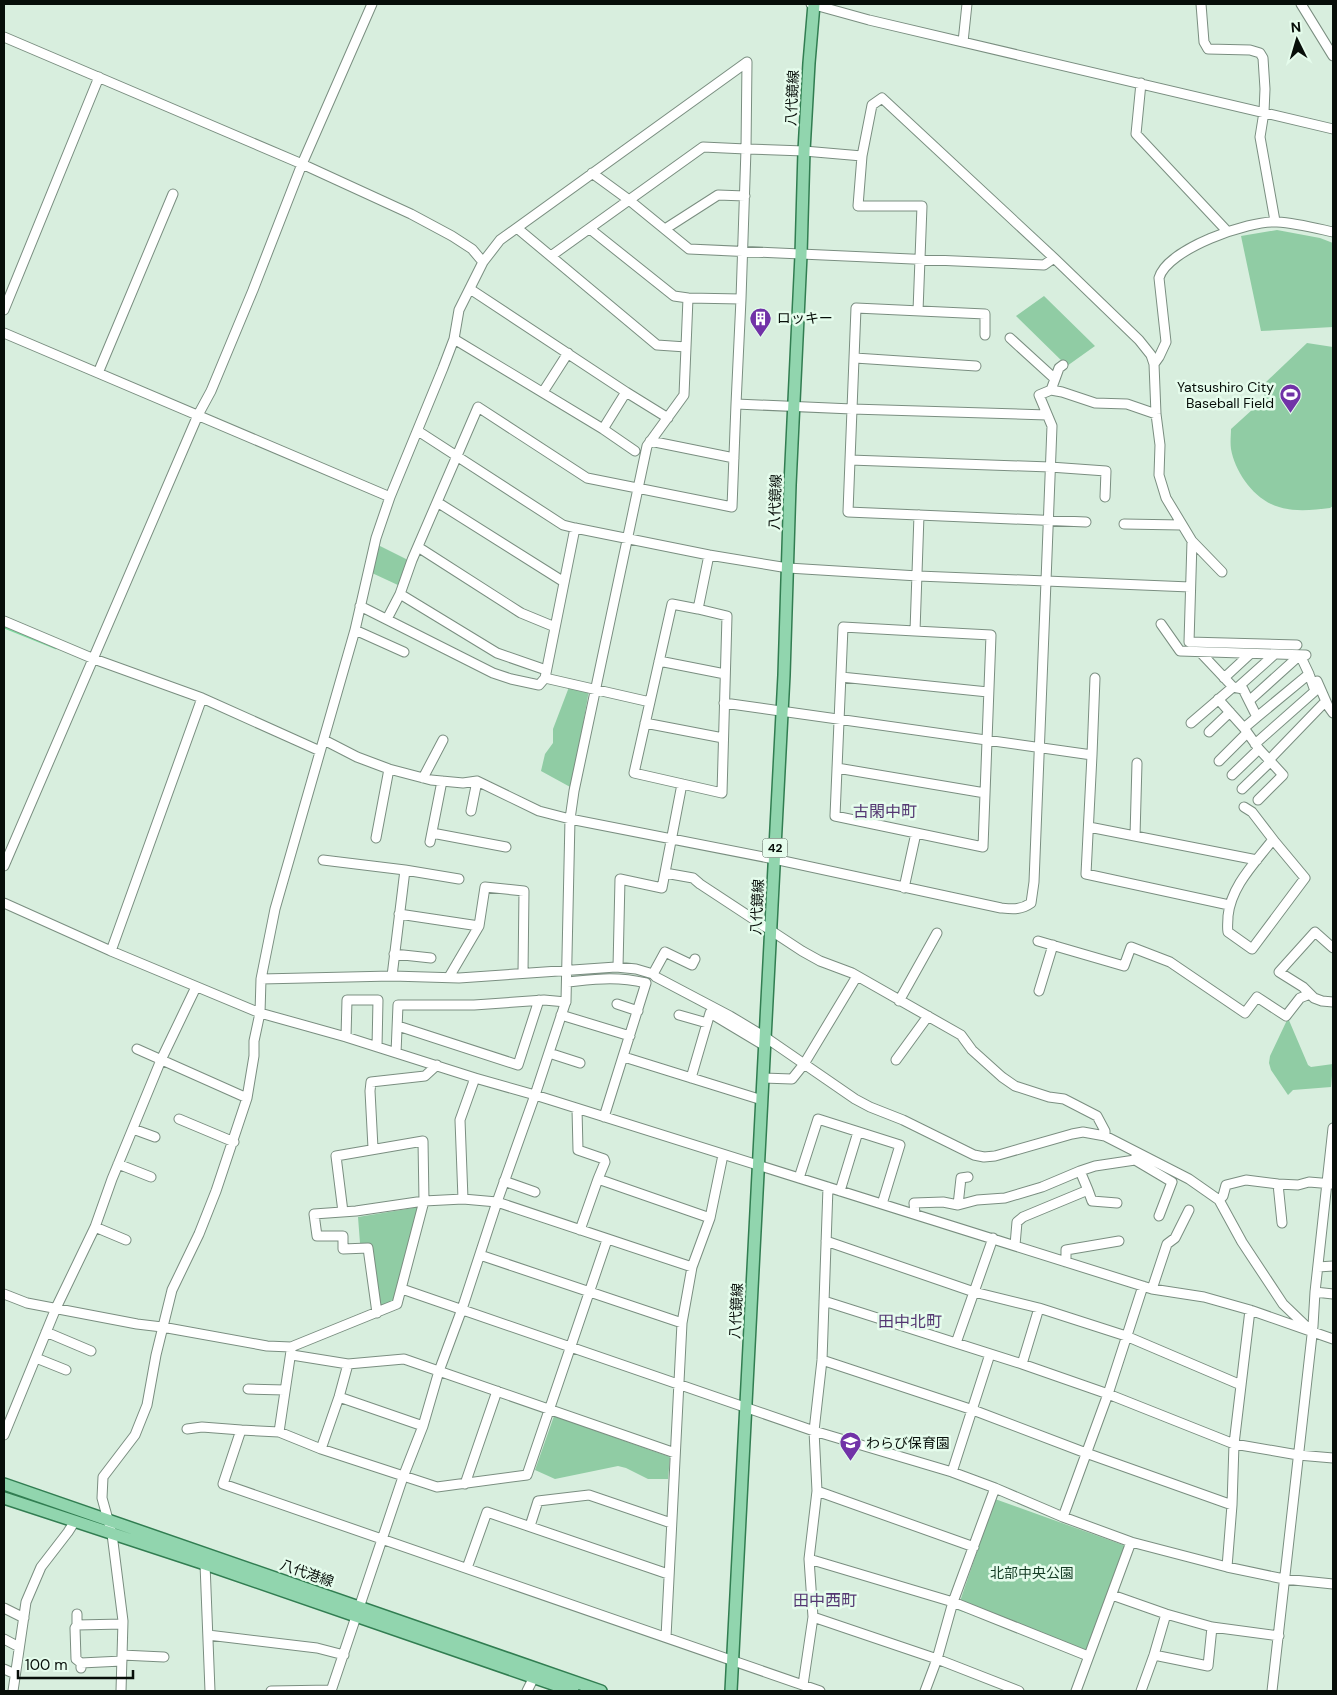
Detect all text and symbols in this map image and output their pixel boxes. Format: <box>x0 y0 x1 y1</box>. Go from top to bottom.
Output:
north arrow <box>1272 15 1322 65</box>
text: N <box>1290 18 1302 36</box>
street label: 八代鏡線 <box>782 70 802 126</box>
building icon: ロッキー <box>749 306 773 337</box>
place label: ロッキー <box>777 309 833 327</box>
place label: Yatsushiro City Baseball Field <box>1177 378 1274 412</box>
sports icon: Yatsushiro City Baseball Field <box>1278 383 1302 414</box>
street label: 八代鏡線 <box>765 474 785 530</box>
district label: 古閑中町 <box>853 801 917 822</box>
road number: 42 <box>762 838 788 858</box>
street label: 八代鏡線 <box>747 879 767 935</box>
street label: 八代鏡線 <box>726 1283 746 1339</box>
district label: 田中北町 <box>878 1311 942 1332</box>
school or university icon: わらび保育園 <box>838 1431 862 1462</box>
place label: わらび保育園 <box>866 1434 950 1452</box>
street label: 八代港線 <box>278 1555 336 1591</box>
park label: 北部中央公園 <box>990 1564 1074 1582</box>
district label: 田中西町 <box>793 1590 857 1611</box>
scale bar <box>18 1648 132 1680</box>
text: 100 m <box>25 1655 68 1675</box>

